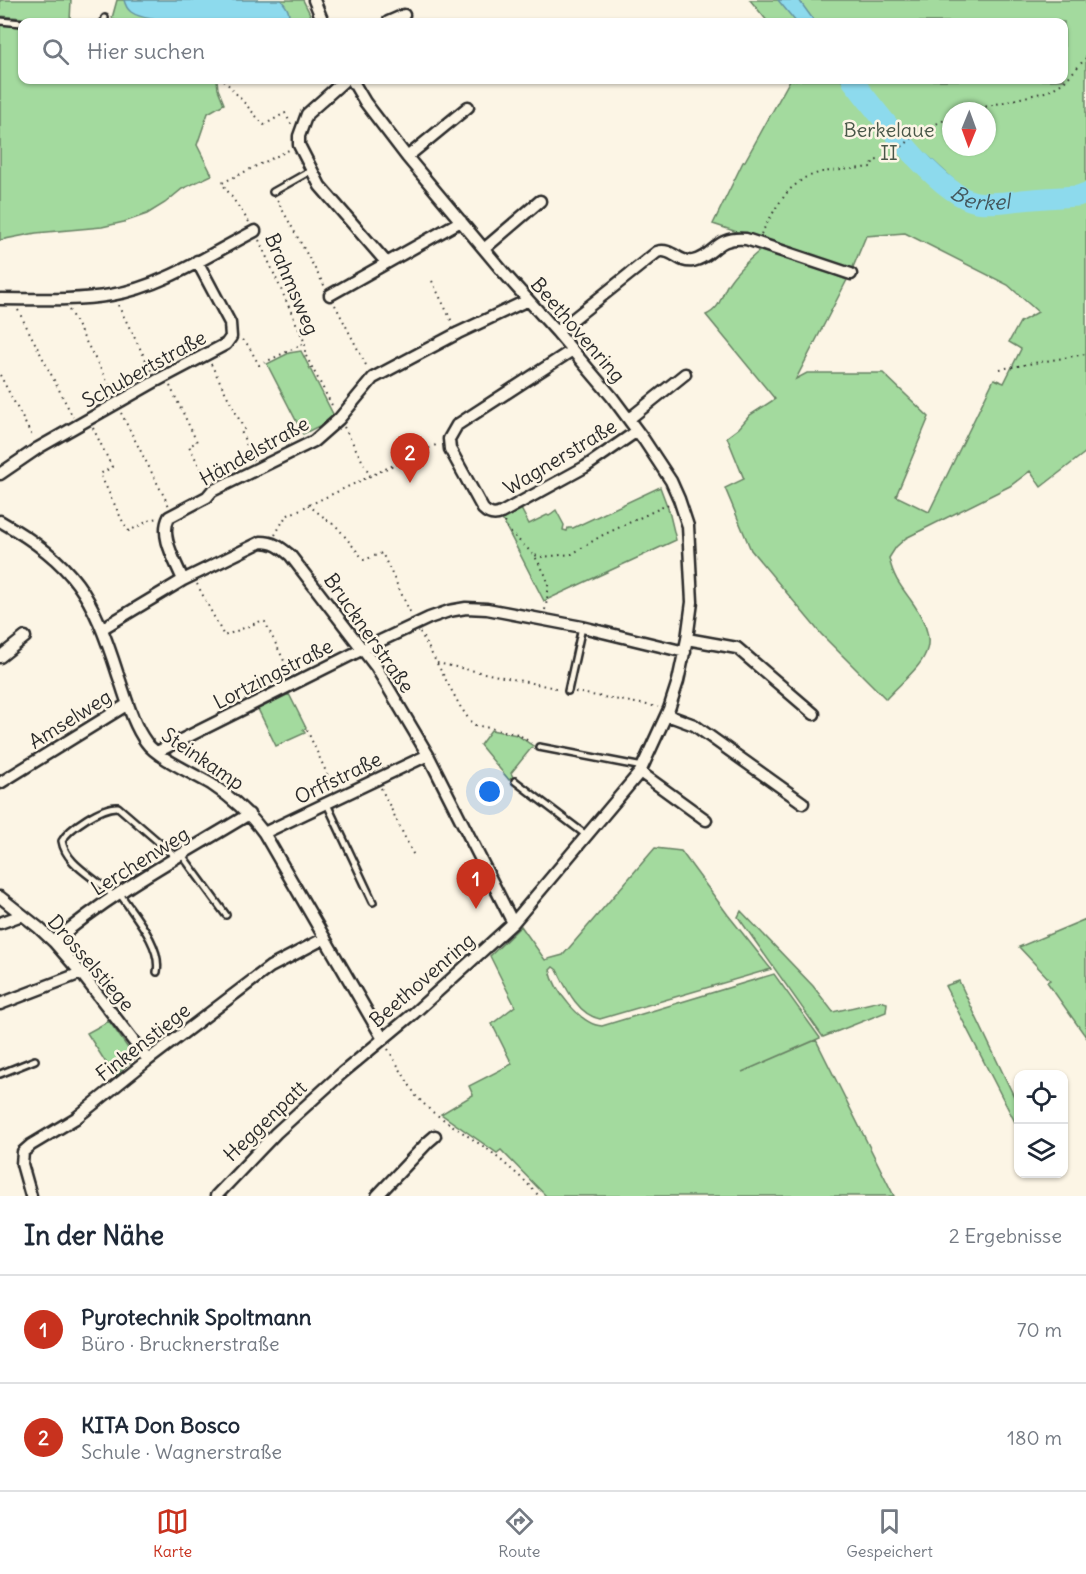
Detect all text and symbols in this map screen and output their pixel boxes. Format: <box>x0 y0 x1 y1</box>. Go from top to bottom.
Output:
search box <box>18 18 1068 84</box>
icon: search <box>39 35 72 68</box>
text: Hier suchen <box>87 37 205 65</box>
north arrow <box>942 102 996 156</box>
park label: Berkelaue II <box>843 117 935 165</box>
water label: Berkel <box>946 179 1014 216</box>
street label: Brahmsweg <box>260 229 325 339</box>
street label: Beethovenring <box>526 272 631 388</box>
street label: Schubertstraße <box>77 324 210 413</box>
street label: Händelstraße <box>195 410 313 491</box>
street label: Wagnerstraße <box>499 413 621 500</box>
pin: 2 <box>390 434 430 483</box>
street label: Brucknerstraße <box>319 568 420 697</box>
street label: Lortzingstraße <box>209 633 337 714</box>
street label: Amselweg <box>24 683 116 754</box>
street label: Steinkamp <box>157 722 249 795</box>
street label: Orffstraße <box>290 746 385 809</box>
your location <box>475 777 504 806</box>
street label: Lerchenweg <box>86 821 193 900</box>
pin: 1 <box>456 860 496 909</box>
street label: Drosselstiege <box>43 909 140 1016</box>
street label: Beethovenring <box>364 927 480 1032</box>
street label: Finkenstiege <box>91 997 195 1086</box>
map controls <box>1014 1070 1068 1178</box>
button: locate <box>1014 1070 1068 1124</box>
street label: Heggenpatt <box>218 1075 312 1166</box>
button: layers <box>1014 1124 1068 1178</box>
text: In der Nähe <box>24 1219 164 1252</box>
text: 2 Ergebnisse <box>949 1223 1062 1248</box>
text: Pyrotechnik Spoltmann <box>81 1303 312 1331</box>
text: 1 <box>40 1317 47 1342</box>
text: 70 m <box>1017 1317 1062 1342</box>
text: Büro · Brucknerstraße <box>81 1331 280 1356</box>
text: KITA Don Bosco <box>81 1411 240 1439</box>
text: 2 <box>38 1425 49 1450</box>
text: 180 m <box>1007 1425 1062 1450</box>
text: Schule · Wagnerstraße <box>81 1439 282 1464</box>
tab: Karte <box>153 1505 192 1561</box>
tab: Route <box>498 1505 540 1561</box>
tab: Gespeichert <box>846 1505 933 1561</box>

